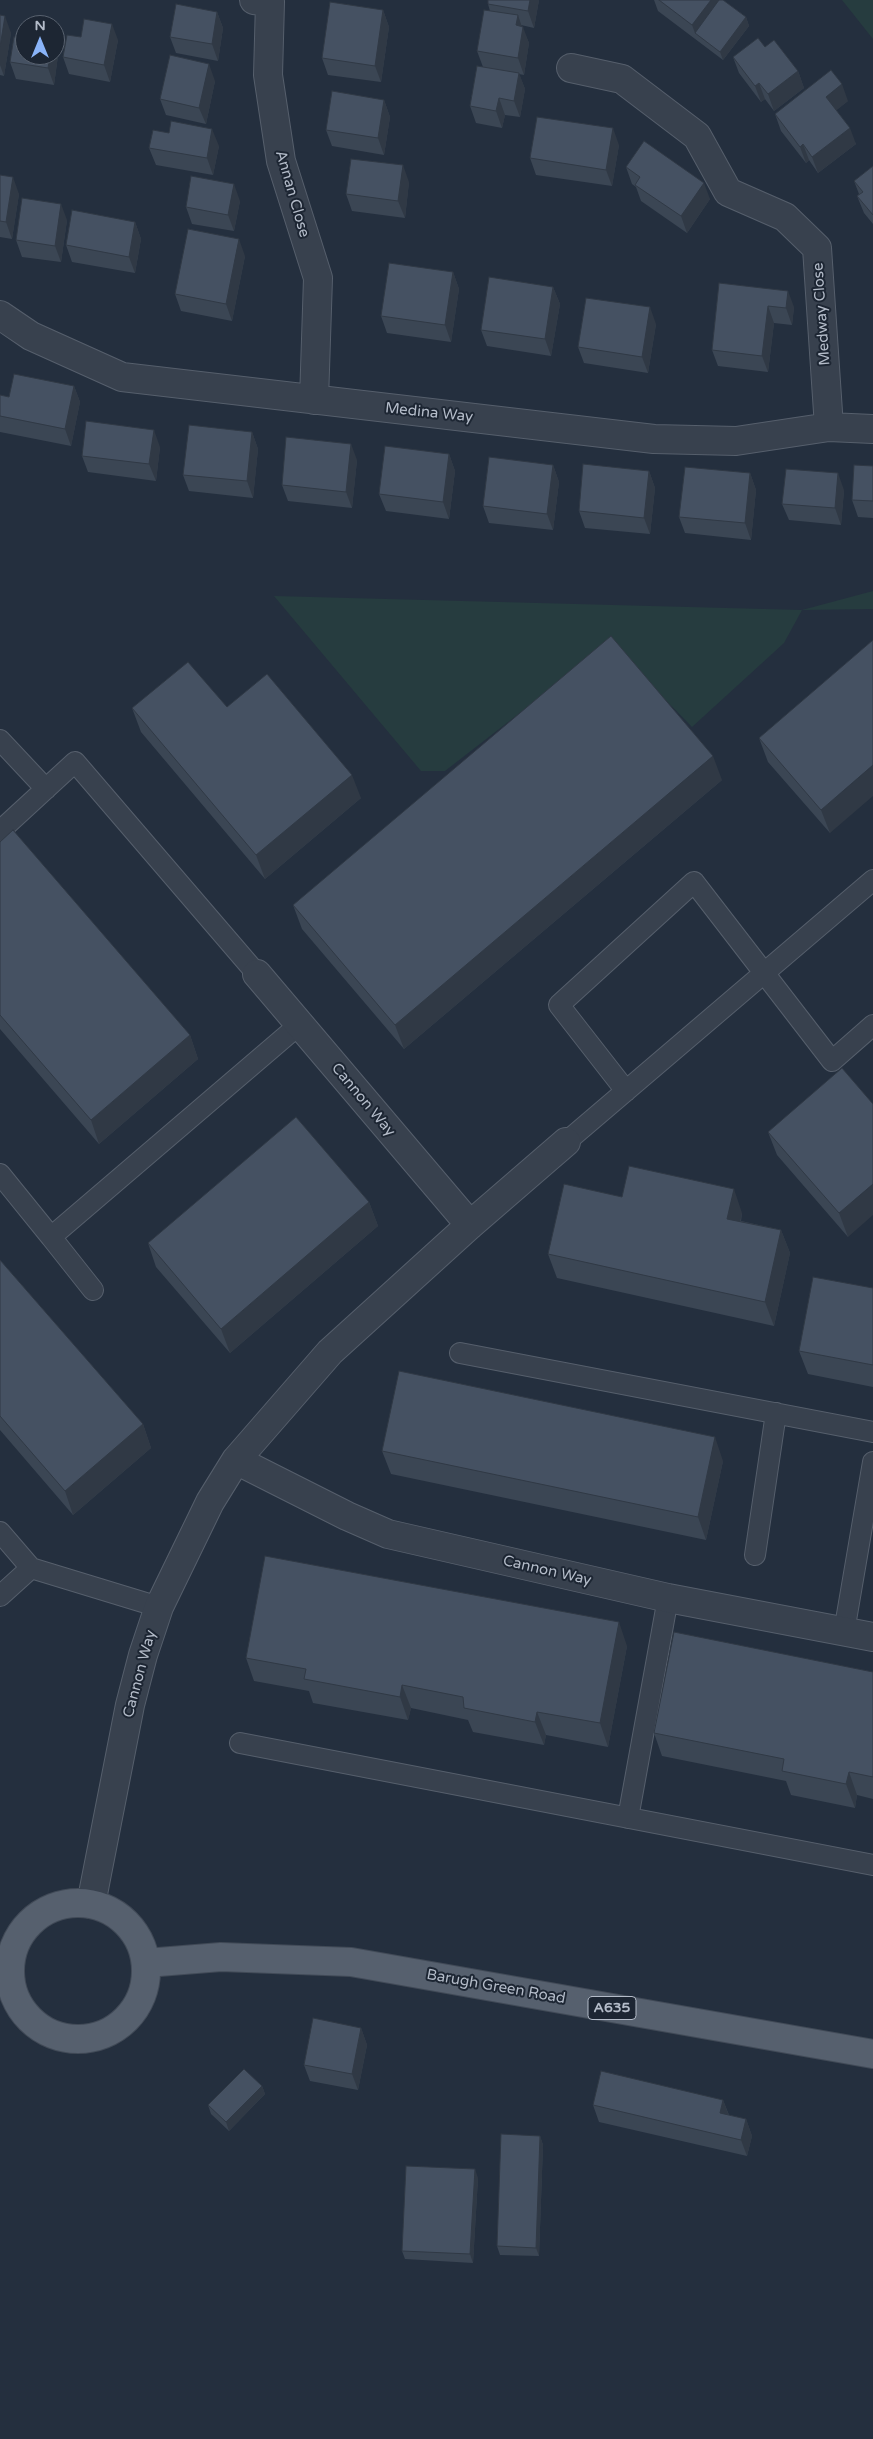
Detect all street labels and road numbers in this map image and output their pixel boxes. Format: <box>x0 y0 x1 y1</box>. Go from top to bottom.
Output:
street label: Annan Close <box>271 148 313 240</box>
street label: Medway Close <box>809 262 835 366</box>
street label: Medina Way <box>384 399 474 427</box>
street label: Cannon Way <box>327 1060 399 1140</box>
street label: Cannon Way <box>501 1552 593 1590</box>
street label: Cannon Way <box>120 1628 160 1720</box>
street label: Barugh Green Road <box>425 1966 567 2008</box>
road number: A635 <box>588 1996 636 2020</box>

